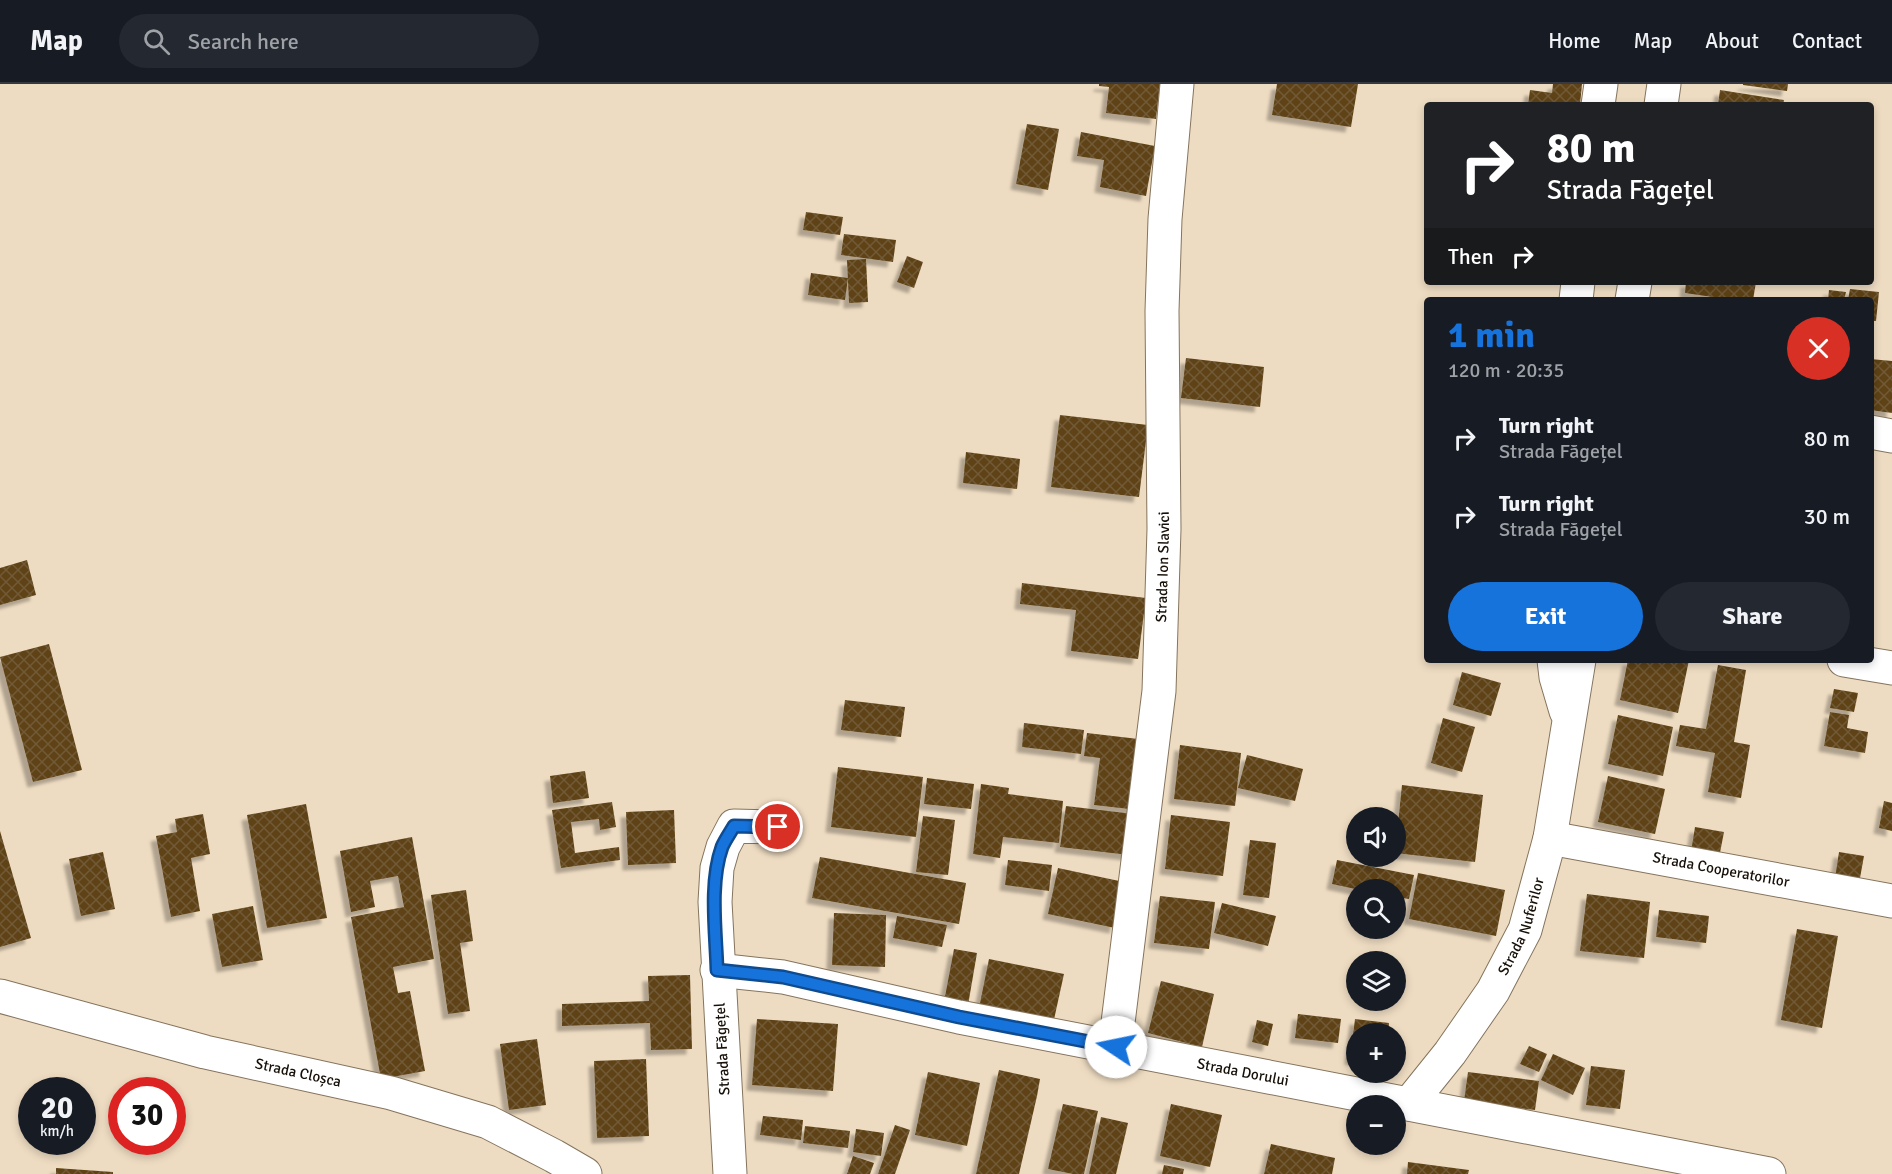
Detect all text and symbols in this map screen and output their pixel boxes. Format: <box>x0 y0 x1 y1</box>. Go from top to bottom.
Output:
search box <box>119 14 539 68</box>
text: Map <box>30 24 83 58</box>
icon: search <box>140 25 173 58</box>
text: Search here <box>188 28 299 55</box>
text: Home <box>1548 28 1601 54</box>
text: Map <box>1634 28 1672 54</box>
text: About <box>1705 28 1759 54</box>
text: Contact <box>1792 28 1862 54</box>
text: 80 m <box>1547 123 1636 174</box>
icon: right <box>1448 126 1526 204</box>
text: Strada Făgețel <box>1547 174 1714 207</box>
icon: right <box>1506 240 1539 273</box>
text: Then <box>1448 243 1494 270</box>
text: 1 min <box>1448 313 1535 358</box>
button: close <box>1787 317 1850 380</box>
text: 120 m · 20:35 <box>1448 358 1564 383</box>
text: Turn right <box>1499 412 1594 439</box>
icon: right <box>1448 422 1481 455</box>
text: 80 m <box>1804 425 1850 452</box>
text: Strada Făgețel <box>1499 439 1623 464</box>
text: Turn right <box>1499 490 1594 517</box>
icon: right <box>1448 500 1481 533</box>
text: 30 m <box>1804 503 1850 530</box>
street label: Strada Ion Slavici <box>1152 511 1173 623</box>
text: Strada Făgețel <box>1499 517 1623 542</box>
button: Exit <box>1448 582 1643 651</box>
button: Share <box>1655 582 1850 651</box>
pin <box>752 801 803 852</box>
map controls <box>1346 807 1406 1155</box>
button: sound <box>1346 807 1406 867</box>
icon: arrive <box>761 810 794 843</box>
street label: Strada Cooperatorilor <box>1651 848 1791 891</box>
street label: Strada Nuferilor <box>1494 875 1548 978</box>
button: search <box>1346 879 1406 939</box>
button: layers <box>1346 951 1406 1011</box>
street label: Strada Făgețel <box>711 1002 734 1096</box>
position arrow <box>1084 1015 1148 1079</box>
button: + <box>1346 1023 1406 1083</box>
street label: Strada Cloșca <box>253 1054 343 1091</box>
street label: Strada Dorului <box>1195 1054 1290 1090</box>
speed limit sign: 30 <box>108 1077 186 1155</box>
text: 20 <box>41 1090 73 1127</box>
button: − <box>1346 1095 1406 1155</box>
text: km/h <box>40 1122 74 1140</box>

